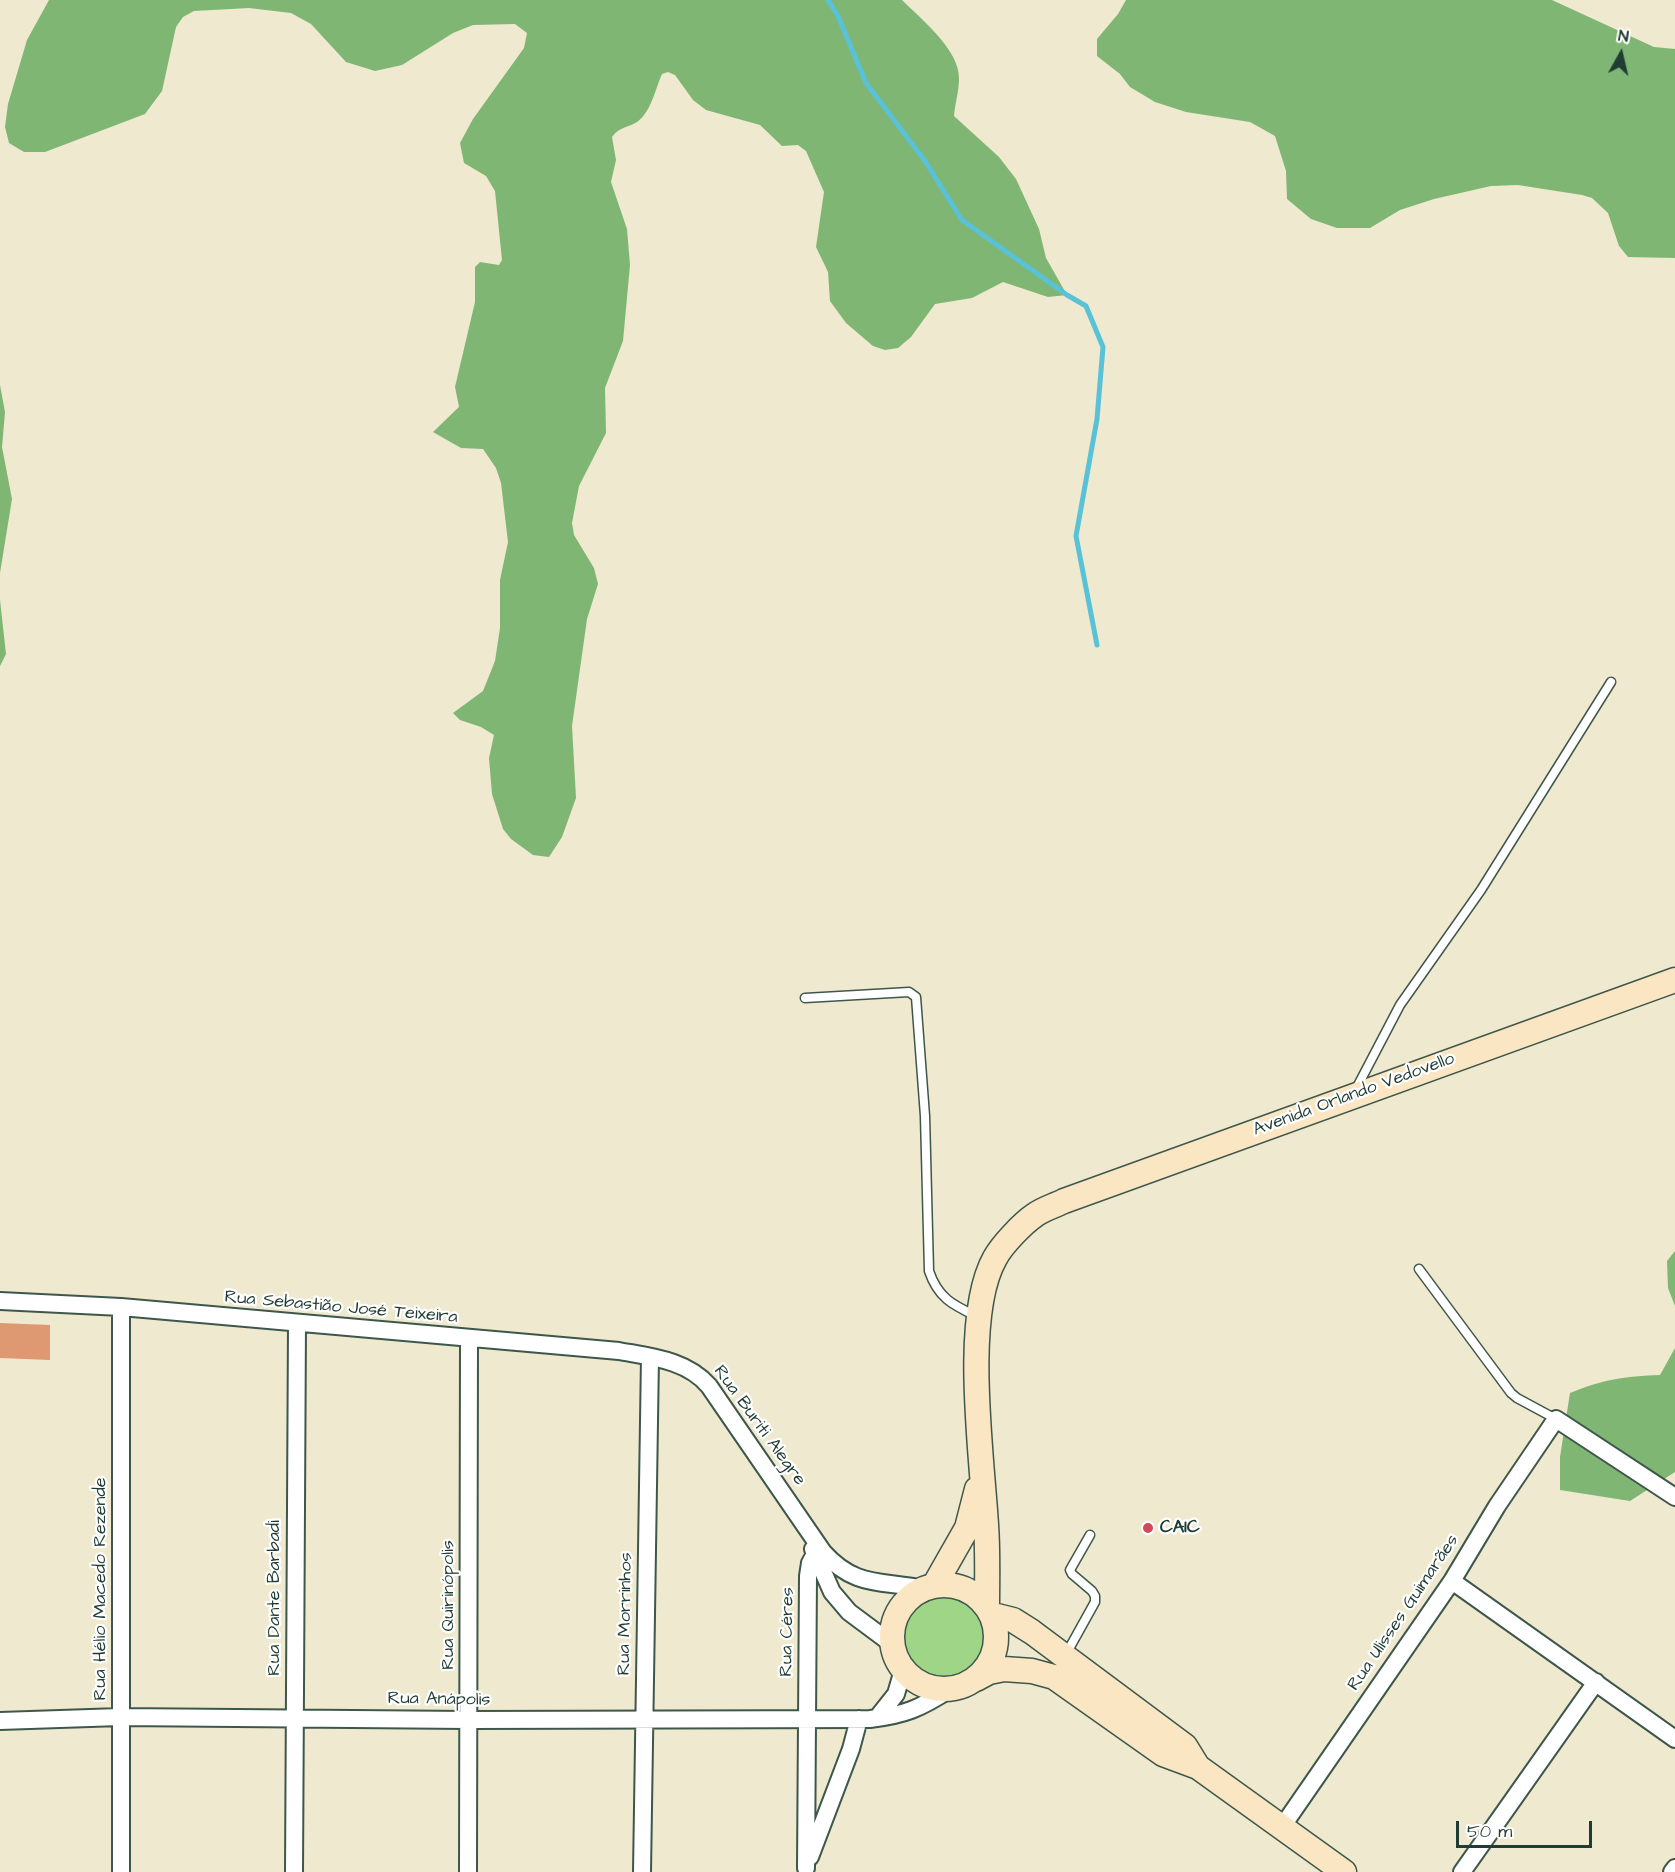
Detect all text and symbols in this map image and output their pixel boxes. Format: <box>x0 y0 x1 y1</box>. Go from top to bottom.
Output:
north arrow <box>1591 24 1651 84</box>
text: N <box>1617 25 1630 48</box>
street label: Avenida Orlando Vedovello <box>1250 1048 1458 1142</box>
street label: Rua Sebastião José Teixeira <box>224 1287 458 1329</box>
street label: Rua Buriti Alegre <box>708 1362 810 1490</box>
street label: Rua Hélio Macedo Rezende <box>90 1478 112 1700</box>
place label: CAIC <box>1160 1517 1200 1539</box>
street label: Rua Dante Barbadi <box>264 1520 286 1676</box>
marker: CAIC <box>1141 1521 1155 1535</box>
street label: Rua Ulisses Guimarães <box>1344 1531 1464 1695</box>
street label: Rua Quirinópolis <box>438 1540 460 1670</box>
street label: Rua Morrinhos <box>614 1552 638 1676</box>
street label: Rua Céres <box>776 1587 800 1677</box>
street label: Rua Anápolis <box>387 1688 491 1712</box>
scale bar <box>1459 1809 1596 1847</box>
text: 50 m <box>1467 1819 1512 1844</box>

